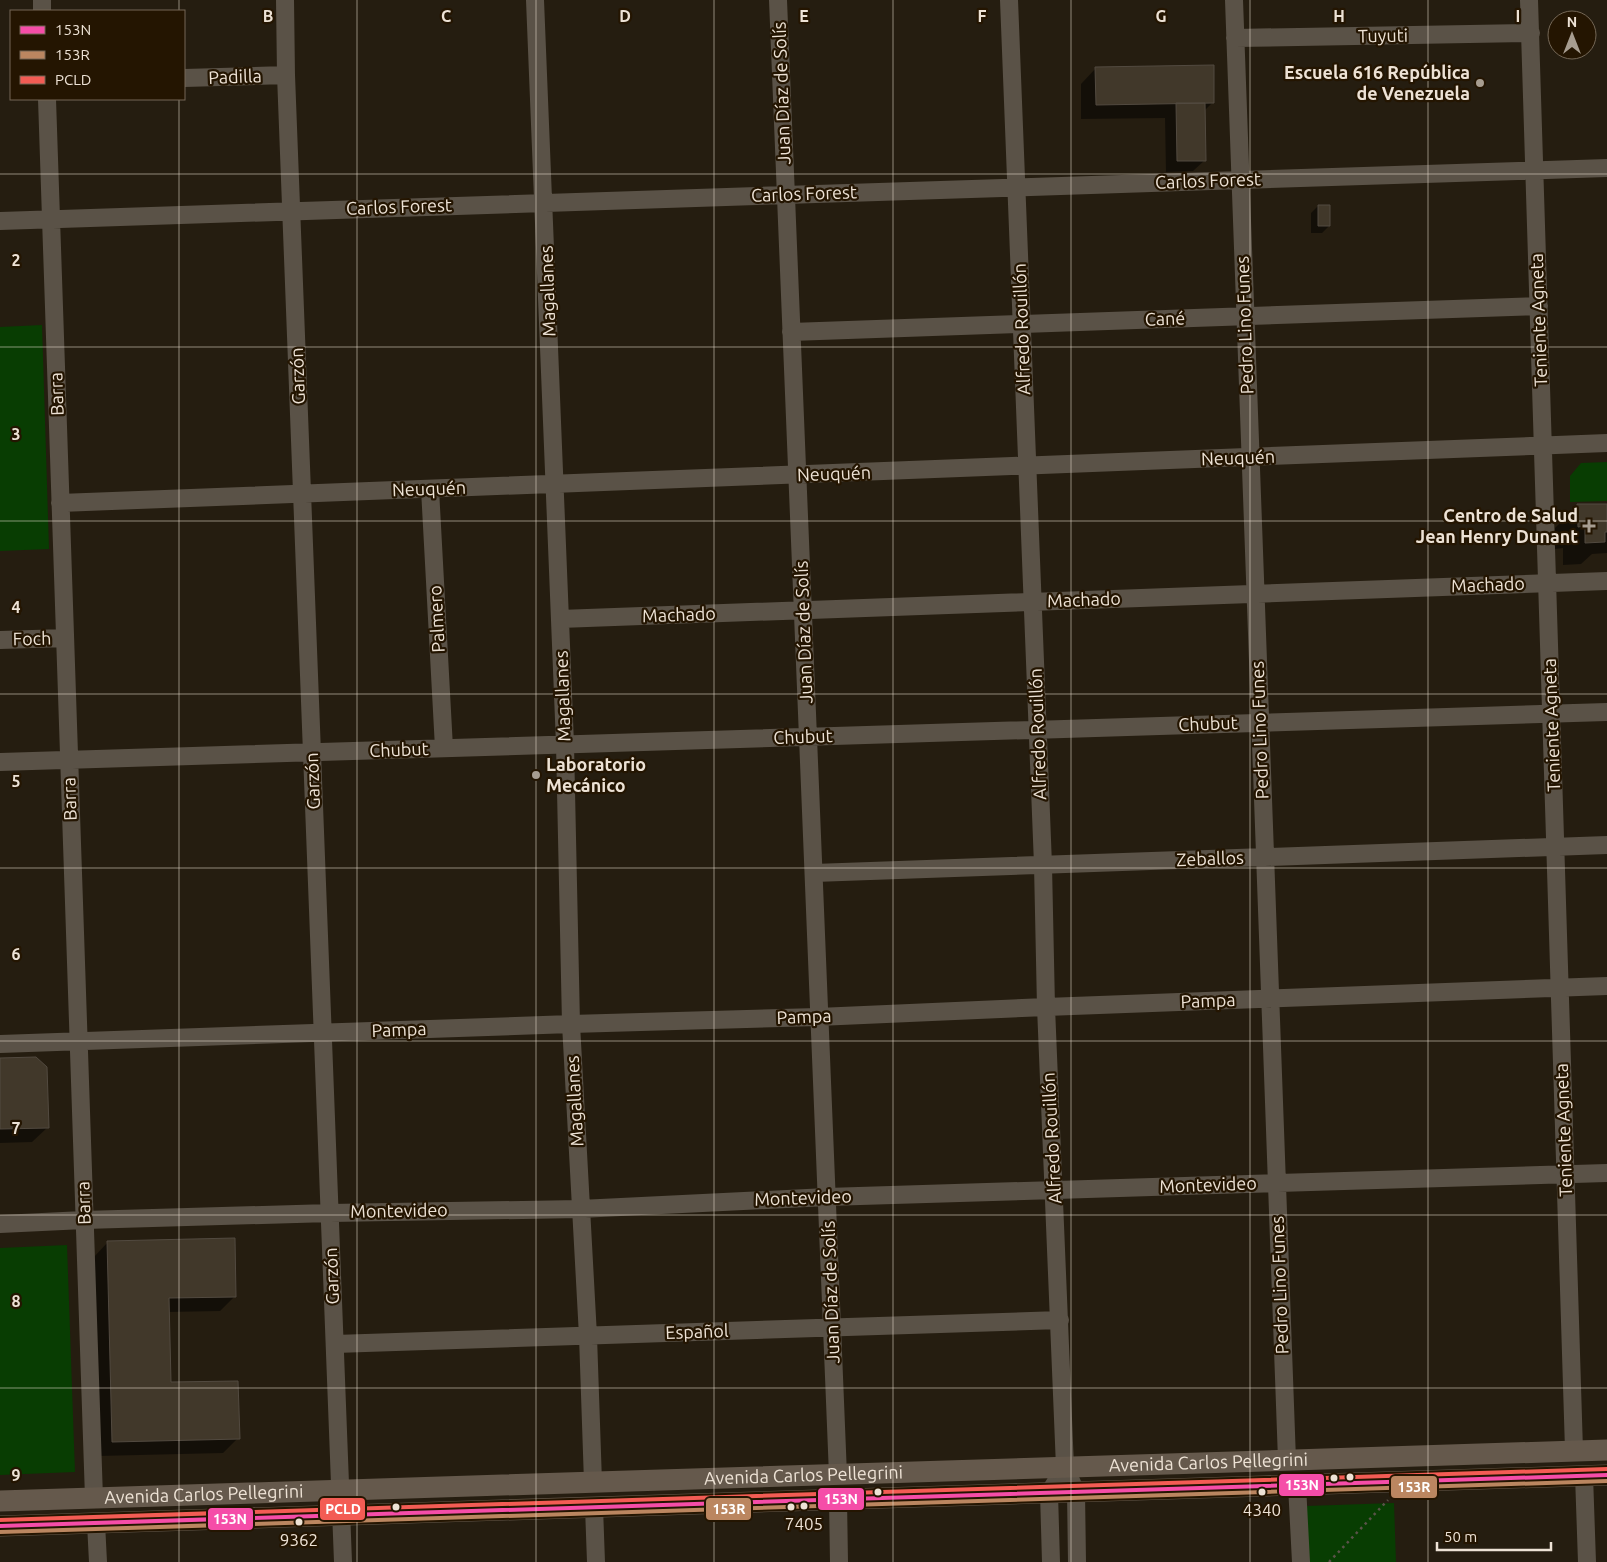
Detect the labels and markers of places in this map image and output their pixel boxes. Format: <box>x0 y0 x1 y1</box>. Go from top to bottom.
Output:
place label: Escuela 616 República de Venezuela <box>1284 62 1470 103</box>
marker: Escuela 616 República de Venezuela <box>1474 77 1486 89</box>
place label: Centro de Salud Jean Henry Dunant <box>1416 505 1578 546</box>
marker: Centro de Salud Jean Henry Dunant <box>1582 519 1596 533</box>
place label: Laboratorio Mecánico <box>546 754 646 795</box>
marker: Laboratorio Mecánico <box>530 769 542 781</box>
unlabelled marker <box>1345 1472 1355 1482</box>
unlabelled marker <box>1329 1473 1339 1483</box>
unlabelled marker <box>873 1487 883 1497</box>
marker: 4340 <box>1257 1487 1267 1497</box>
place label: 4340 <box>1243 1500 1281 1519</box>
marker: 7405 <box>799 1501 809 1511</box>
unlabelled marker <box>391 1502 401 1512</box>
unlabelled marker <box>786 1502 796 1512</box>
place label: 7405 <box>785 1514 823 1533</box>
marker: 9362 <box>294 1517 304 1527</box>
place label: 9362 <box>280 1530 318 1549</box>

